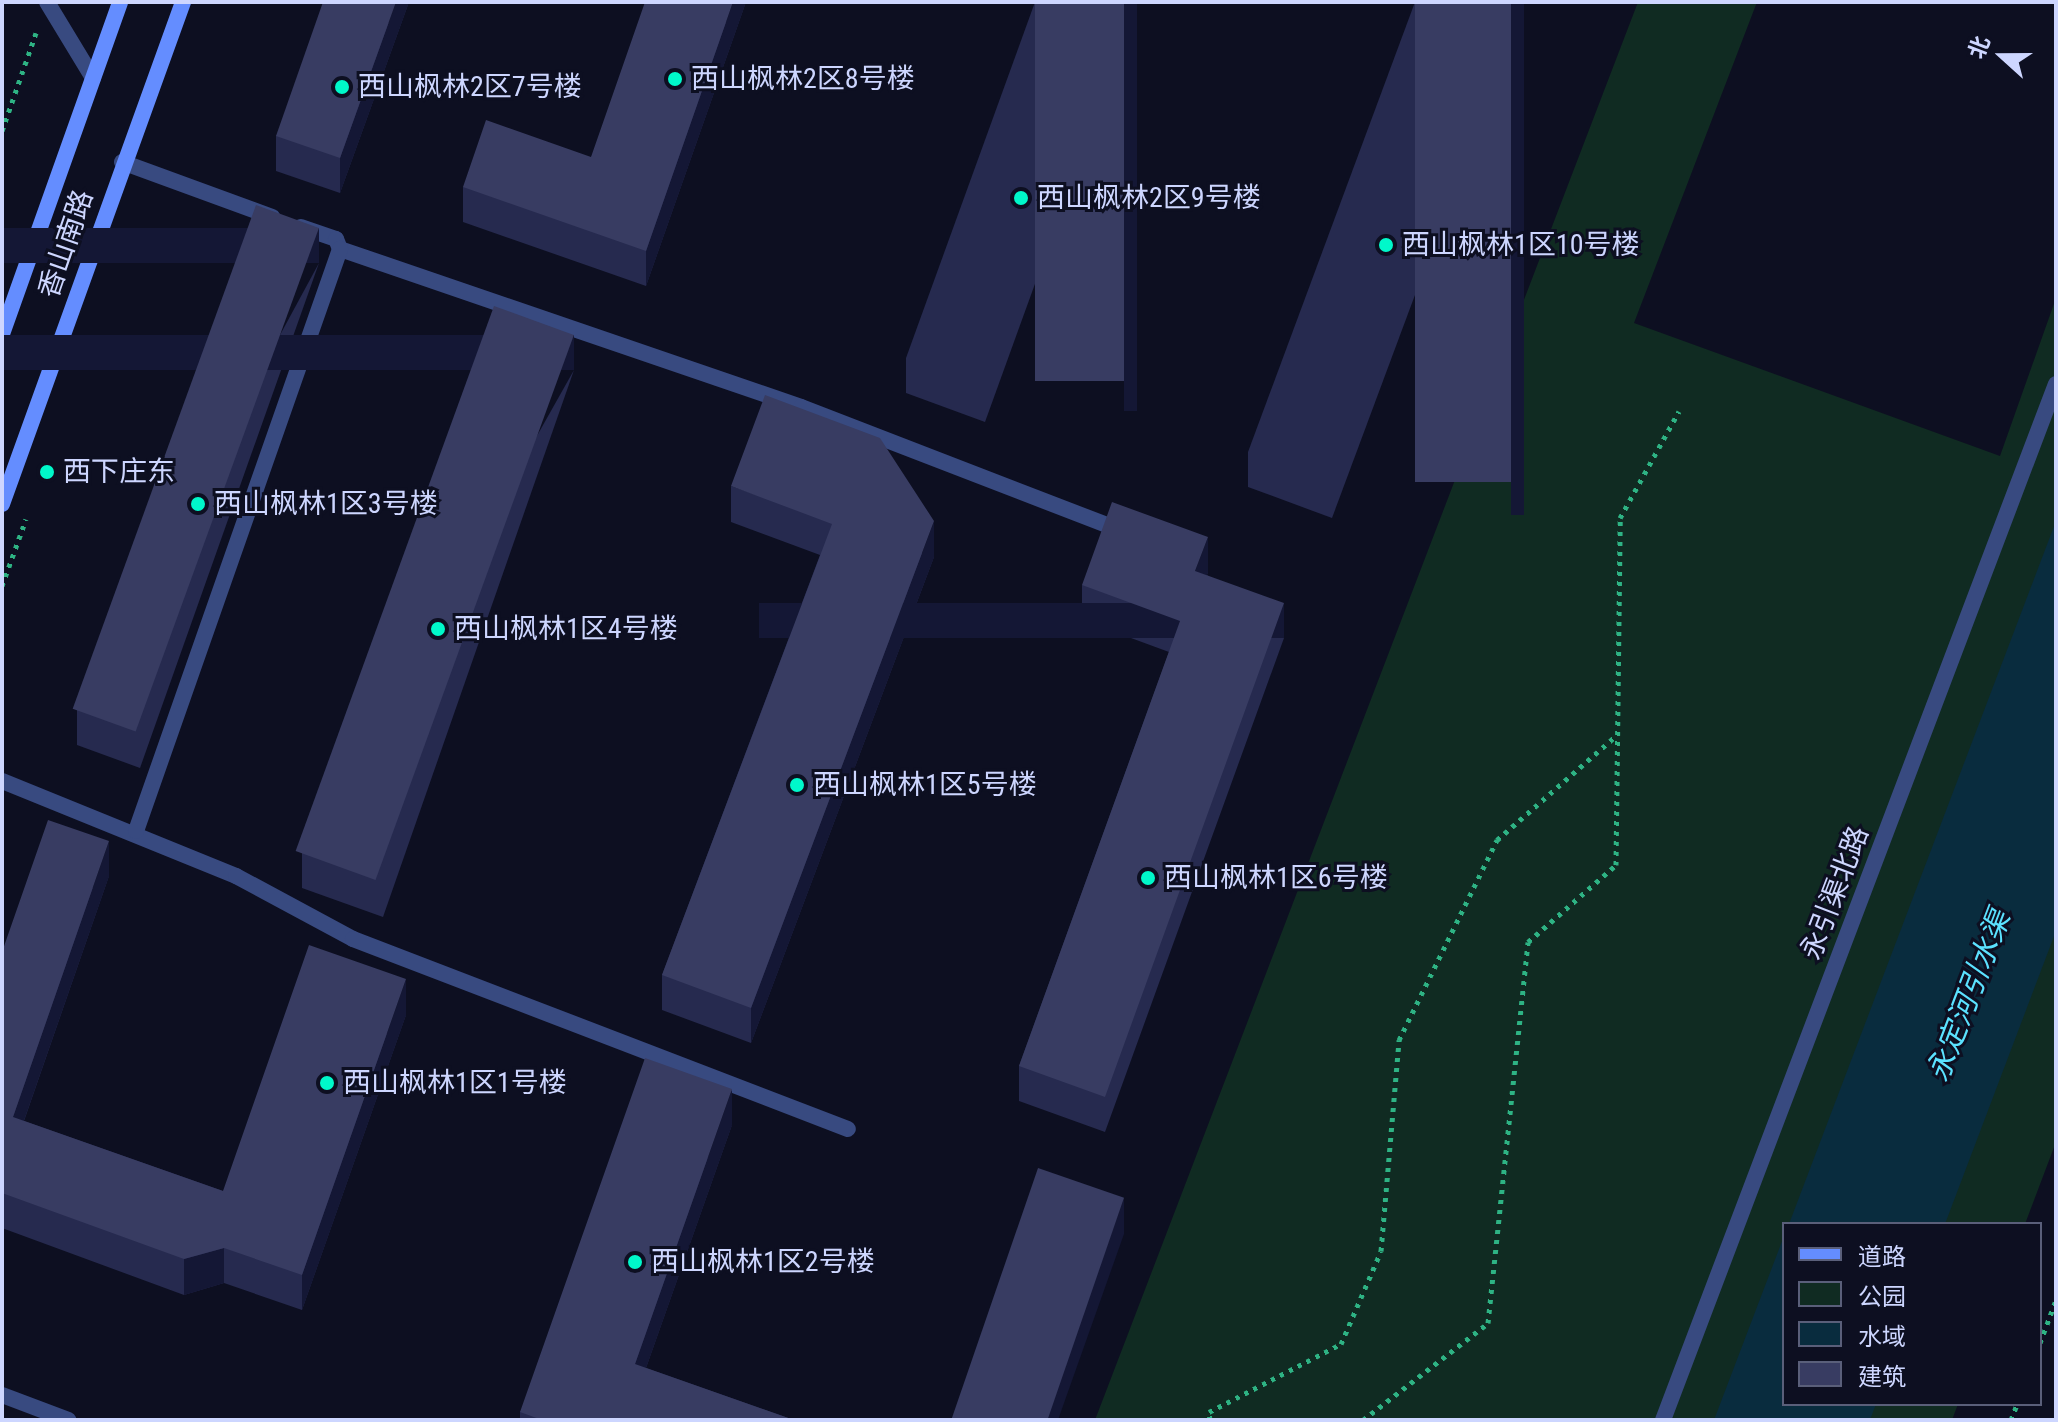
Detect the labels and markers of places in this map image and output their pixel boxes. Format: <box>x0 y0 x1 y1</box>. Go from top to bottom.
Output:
place label: 西山枫林2区8号楼 <box>691 62 915 96</box>
place label: 西山枫林2区7号楼 <box>358 70 582 104</box>
marker: 西山枫林2区8号楼 <box>666 70 684 88</box>
marker: 西山枫林2区7号楼 <box>333 78 351 96</box>
place label: 西山枫林2区9号楼 <box>1037 181 1261 215</box>
marker: 西山枫林2区9号楼 <box>1012 189 1030 207</box>
place label: 西山枫林1区10号楼 <box>1402 228 1639 262</box>
marker: 西山枫林1区10号楼 <box>1377 236 1395 254</box>
place label: 西下庄东 <box>63 455 175 489</box>
marker: 西下庄东 <box>38 463 56 481</box>
place label: 西山枫林1区3号楼 <box>214 487 438 521</box>
marker: 西山枫林1区3号楼 <box>189 495 207 513</box>
place label: 西山枫林1区4号楼 <box>454 612 678 646</box>
marker: 西山枫林1区4号楼 <box>429 620 447 638</box>
place label: 西山枫林1区5号楼 <box>813 768 1037 802</box>
marker: 西山枫林1区5号楼 <box>788 776 806 794</box>
place label: 西山枫林1区6号楼 <box>1164 861 1388 895</box>
marker: 西山枫林1区6号楼 <box>1139 869 1157 887</box>
place label: 西山枫林1区1号楼 <box>343 1066 567 1100</box>
marker: 西山枫林1区1号楼 <box>318 1074 336 1092</box>
place label: 西山枫林1区2号楼 <box>651 1245 875 1279</box>
marker: 西山枫林1区2号楼 <box>626 1253 644 1271</box>

